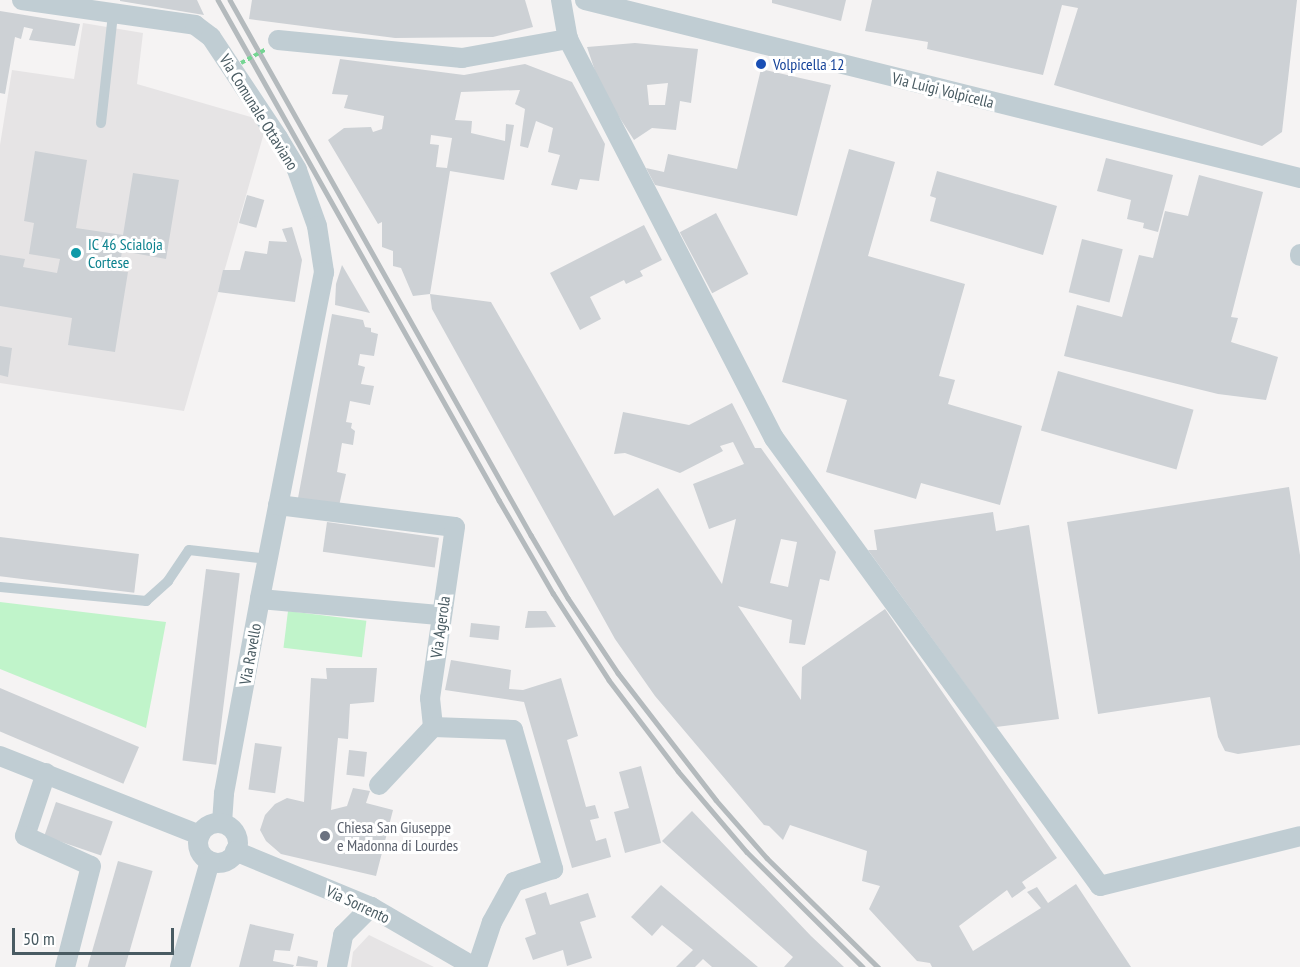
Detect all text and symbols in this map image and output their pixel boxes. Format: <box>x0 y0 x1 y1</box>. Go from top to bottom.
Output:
street label: Via Comunale Ottaviano <box>216 51 302 173</box>
place label: Volpicella 12 <box>773 54 844 74</box>
marker: Volpicella 12 <box>754 57 768 71</box>
street label: Via Luigi Volpicella <box>890 68 996 112</box>
place label: IC 46 Scialoja Cortese <box>88 234 163 272</box>
marker: IC 46 Scialoja Cortese <box>69 246 83 260</box>
street label: Via Agerola <box>426 594 454 660</box>
street label: Via Ravello <box>235 622 265 686</box>
place label: Chiesa San Giuseppe e Madonna di Lourdes <box>337 817 458 855</box>
marker: Chiesa San Giuseppe e Madonna di Lourdes <box>318 829 332 843</box>
street label: Via Sorrento <box>323 881 393 927</box>
scale bar <box>15 916 177 954</box>
text: 50 m <box>23 927 55 950</box>

